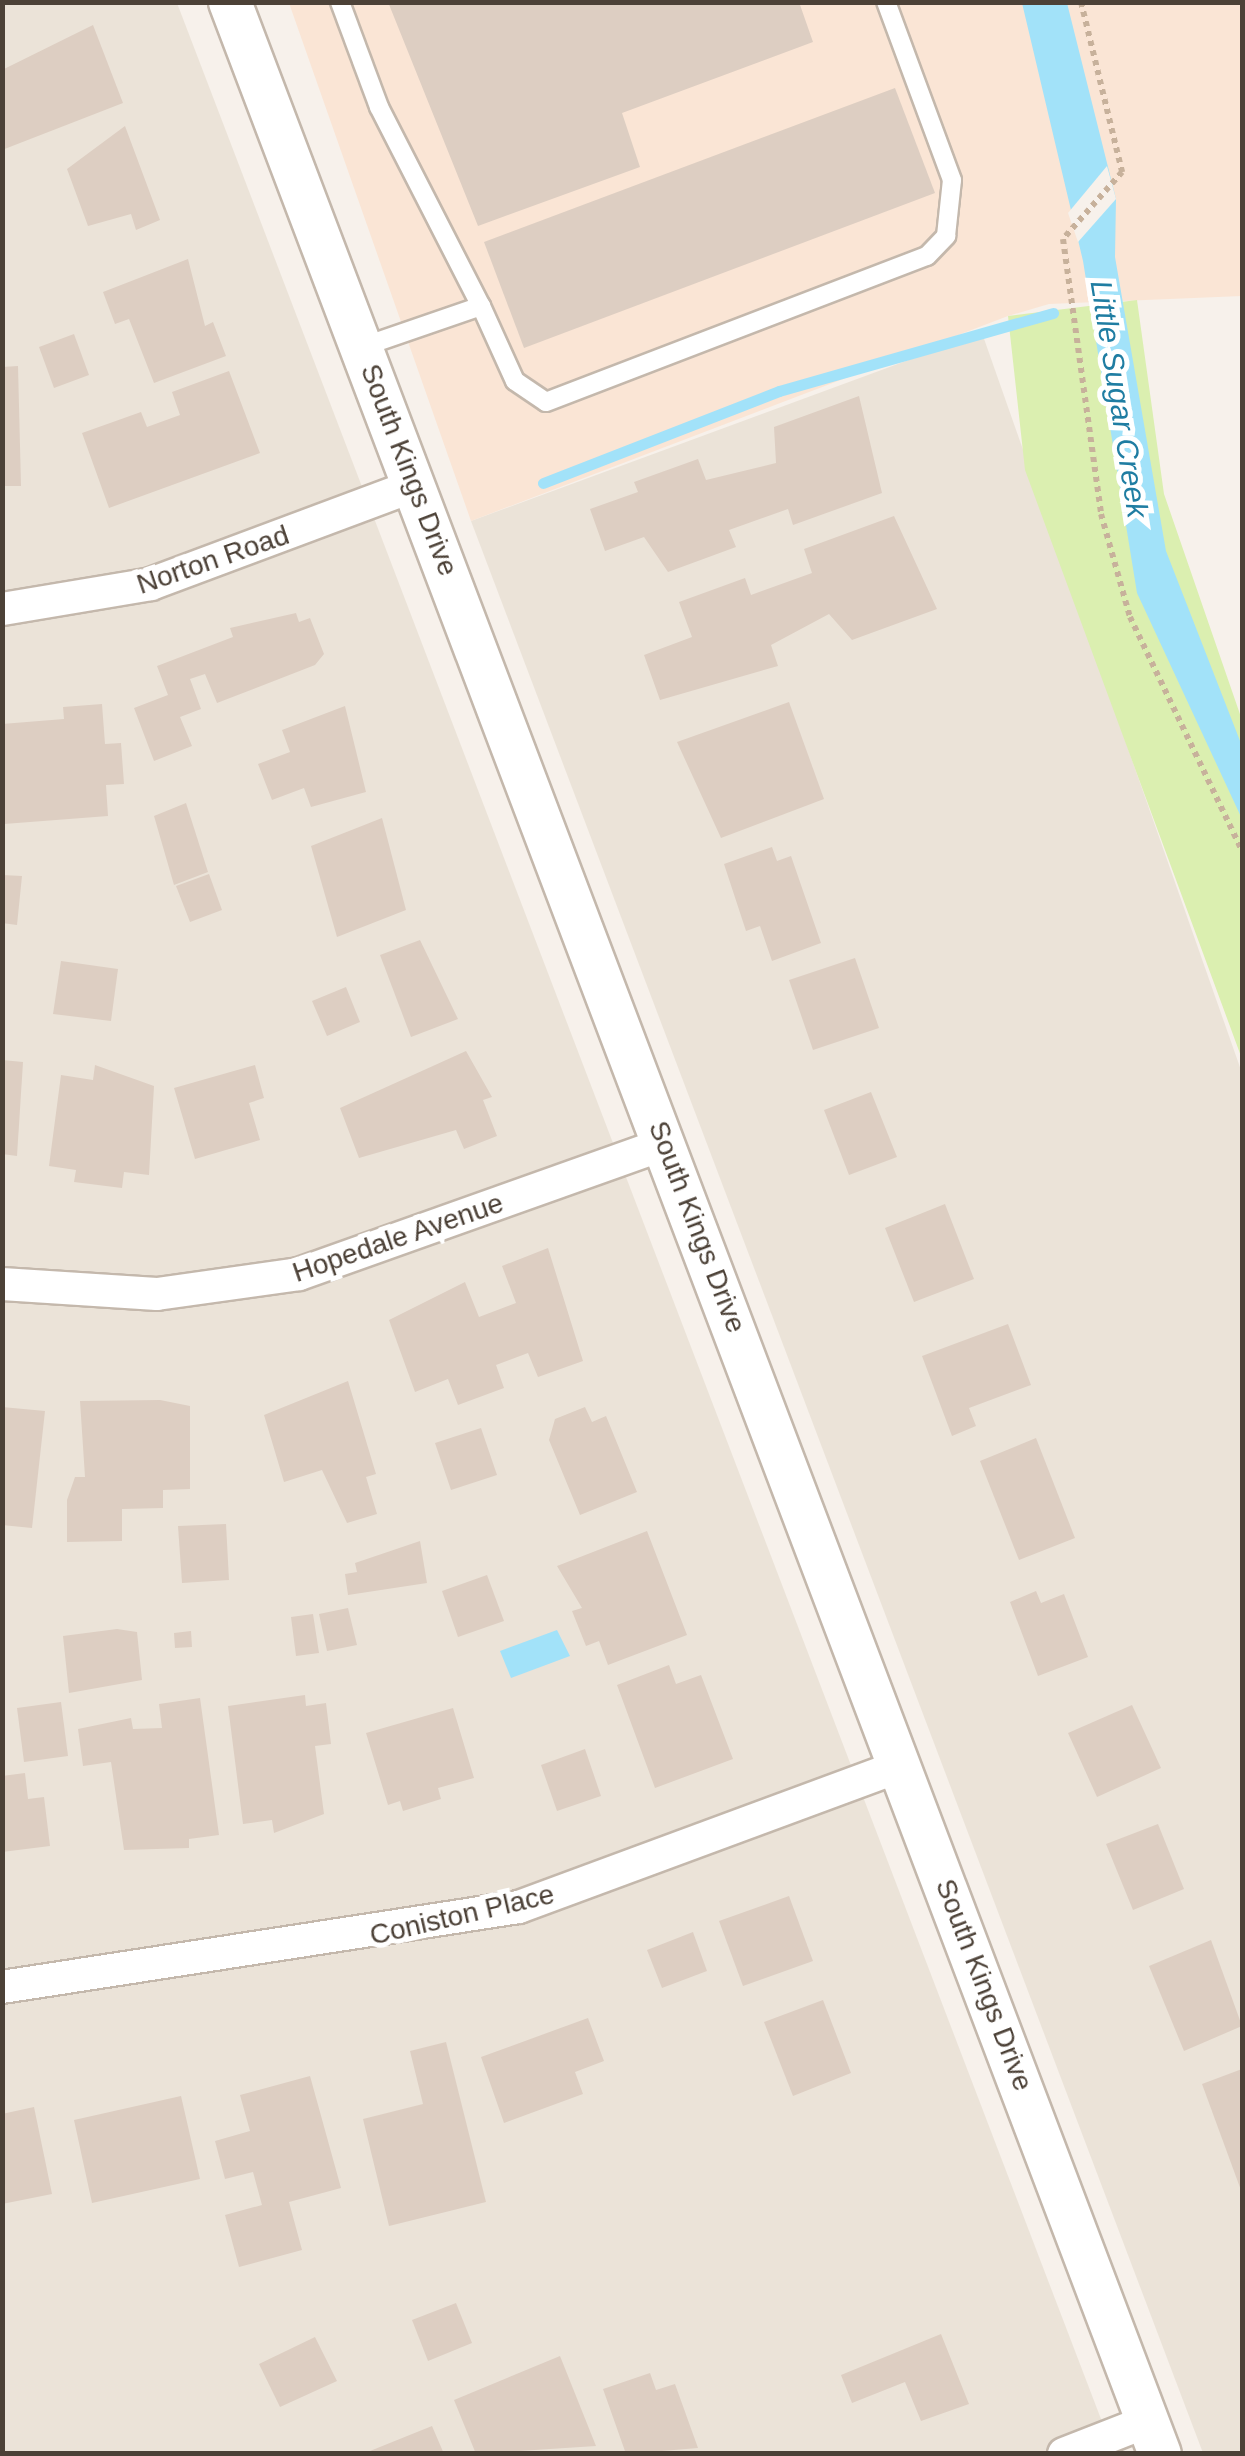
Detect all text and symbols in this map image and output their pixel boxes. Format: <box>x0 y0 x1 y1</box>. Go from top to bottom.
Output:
water label: Little Sugar Creek <box>1082 278 1156 520</box>
street label: South Kings Drive <box>353 359 465 581</box>
street label: Norton Road <box>132 518 294 602</box>
street label: South Kings Drive <box>641 1116 753 1338</box>
street label: Hopedale Avenue <box>288 1186 508 1290</box>
street label: South Kings Drive <box>928 1874 1040 2096</box>
street label: Coniston Place <box>366 1877 558 1953</box>

